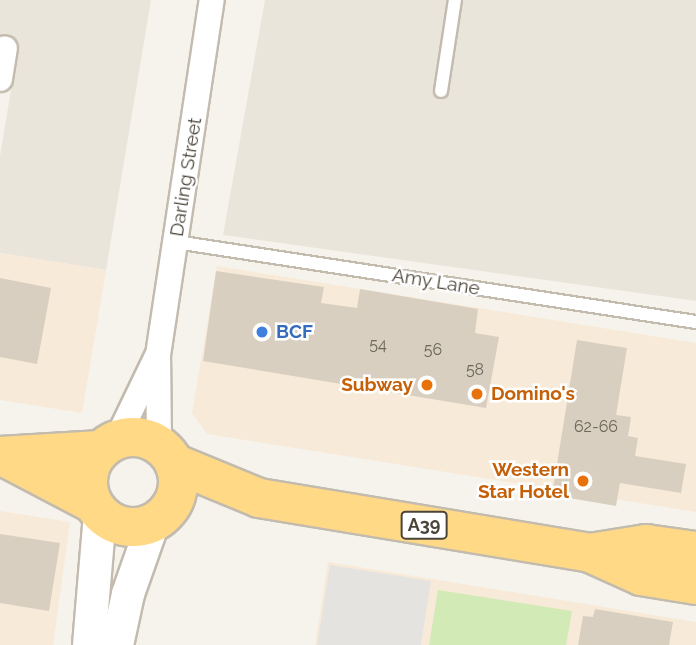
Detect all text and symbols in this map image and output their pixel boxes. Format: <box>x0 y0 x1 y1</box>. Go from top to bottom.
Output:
street label: Darling Street <box>165 116 207 238</box>
street label: Amy Lane <box>390 264 482 300</box>
place label: BCF <box>276 321 313 343</box>
marker: BCF <box>254 324 270 340</box>
house number: 54 <box>369 335 387 355</box>
house number: 56 <box>424 340 442 360</box>
house number: 58 <box>466 360 484 380</box>
place label: Subway <box>341 374 413 396</box>
marker: Subway <box>419 377 435 393</box>
place label: Domino's <box>491 383 575 405</box>
marker: Domino's <box>469 386 485 402</box>
house number: 62-66 <box>574 417 618 437</box>
place label: Western Star Hotel <box>478 459 569 503</box>
marker: Western Star Hotel <box>575 473 591 489</box>
road number: A39 <box>400 510 448 540</box>

